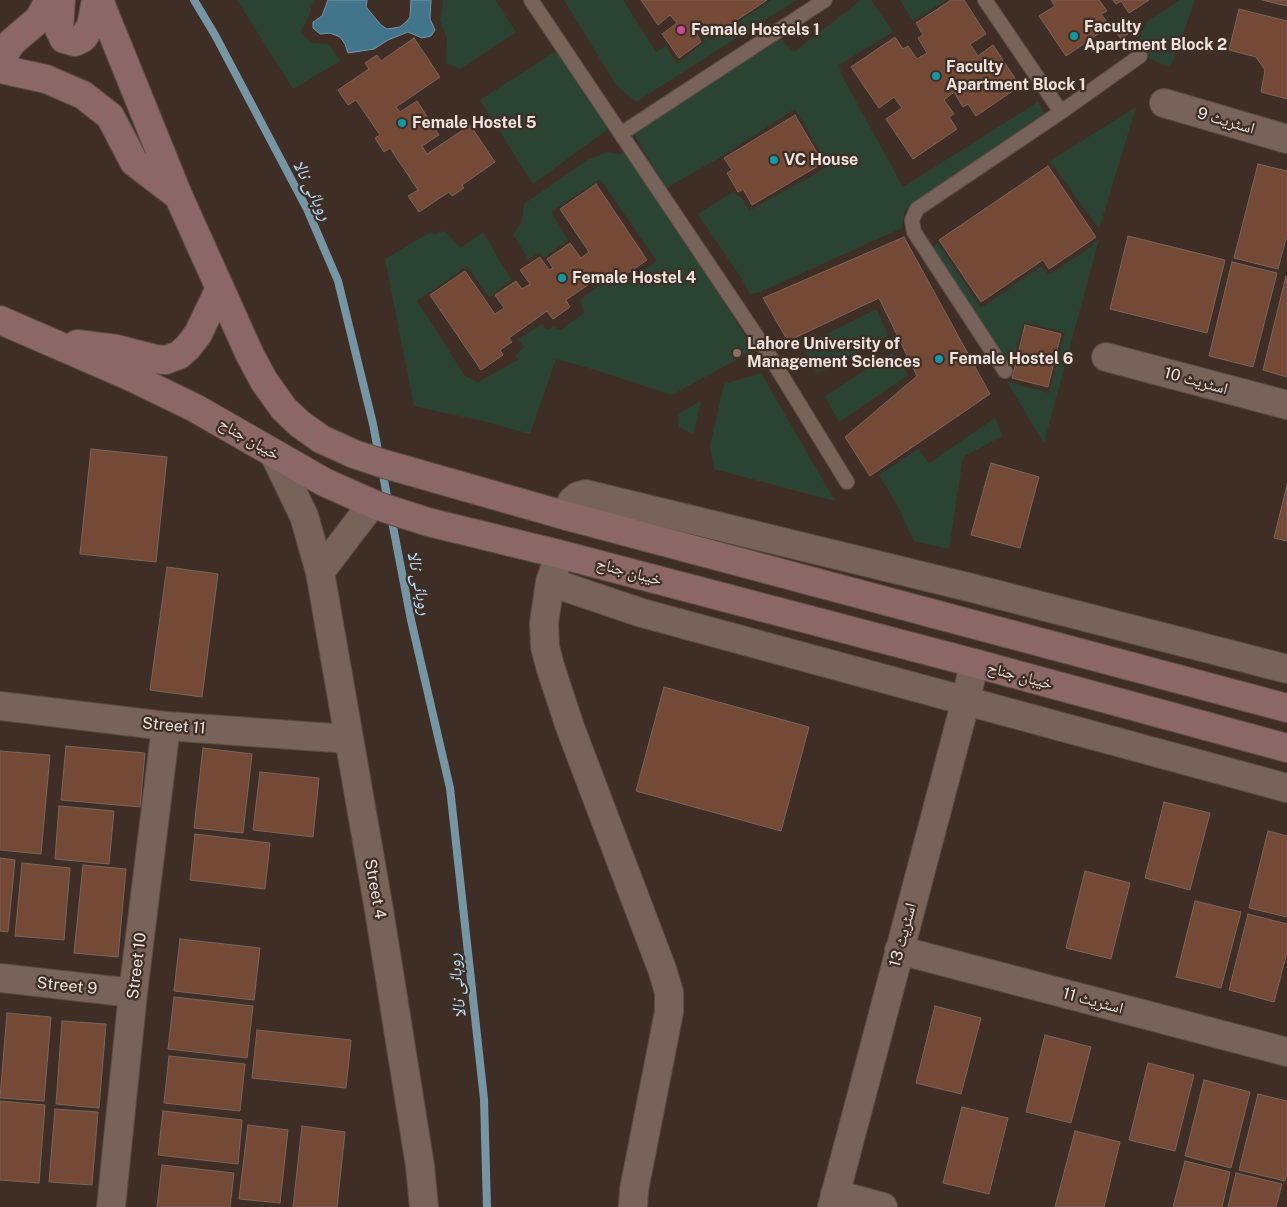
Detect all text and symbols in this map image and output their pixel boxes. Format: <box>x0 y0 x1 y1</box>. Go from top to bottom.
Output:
place label: Faculty Apartment Block 2 <box>1084 17 1227 55</box>
place label: Female Hostels 1 <box>691 20 820 40</box>
marker: Female Hostels 1 <box>675 24 687 36</box>
marker: Faculty Apartment Block 2 <box>1068 30 1080 42</box>
place label: Faculty Apartment Block 1 <box>946 57 1086 95</box>
marker: Faculty Apartment Block 1 <box>930 70 942 82</box>
street label: اسٹریٹ 9 <box>1195 104 1257 138</box>
place label: Female Hostel 5 <box>412 113 537 133</box>
marker: Female Hostel 5 <box>396 117 408 129</box>
place label: VC House <box>784 150 858 170</box>
marker: VC House <box>768 154 780 166</box>
water label: روہائی نالا <box>288 156 336 224</box>
place label: Female Hostel 4 <box>572 268 696 288</box>
marker: Female Hostel 4 <box>556 272 568 284</box>
place label: Lahore University of Management Sciences <box>747 334 920 372</box>
marker: Lahore University of Management Sciences <box>731 347 743 359</box>
place label: Female Hostel 6 <box>949 349 1073 369</box>
marker: Female Hostel 6 <box>933 353 945 365</box>
street label: اسٹریٹ 10 <box>1162 363 1230 399</box>
street label: خیبان جناح <box>215 414 283 464</box>
water label: روہائی نالا <box>402 549 436 617</box>
street label: خیبان جناح <box>594 554 664 590</box>
street label: خیبان جناح <box>985 658 1055 694</box>
street label: Street 11 <box>141 714 207 738</box>
street label: Street 4 <box>360 857 390 921</box>
street label: اسٹریٹ 13 <box>885 901 921 969</box>
street label: Street 10 <box>123 932 151 1000</box>
water label: روہائی نالا <box>443 952 471 1020</box>
street label: Street 9 <box>36 973 98 999</box>
street label: اسٹریٹ 11 <box>1061 984 1125 1018</box>

